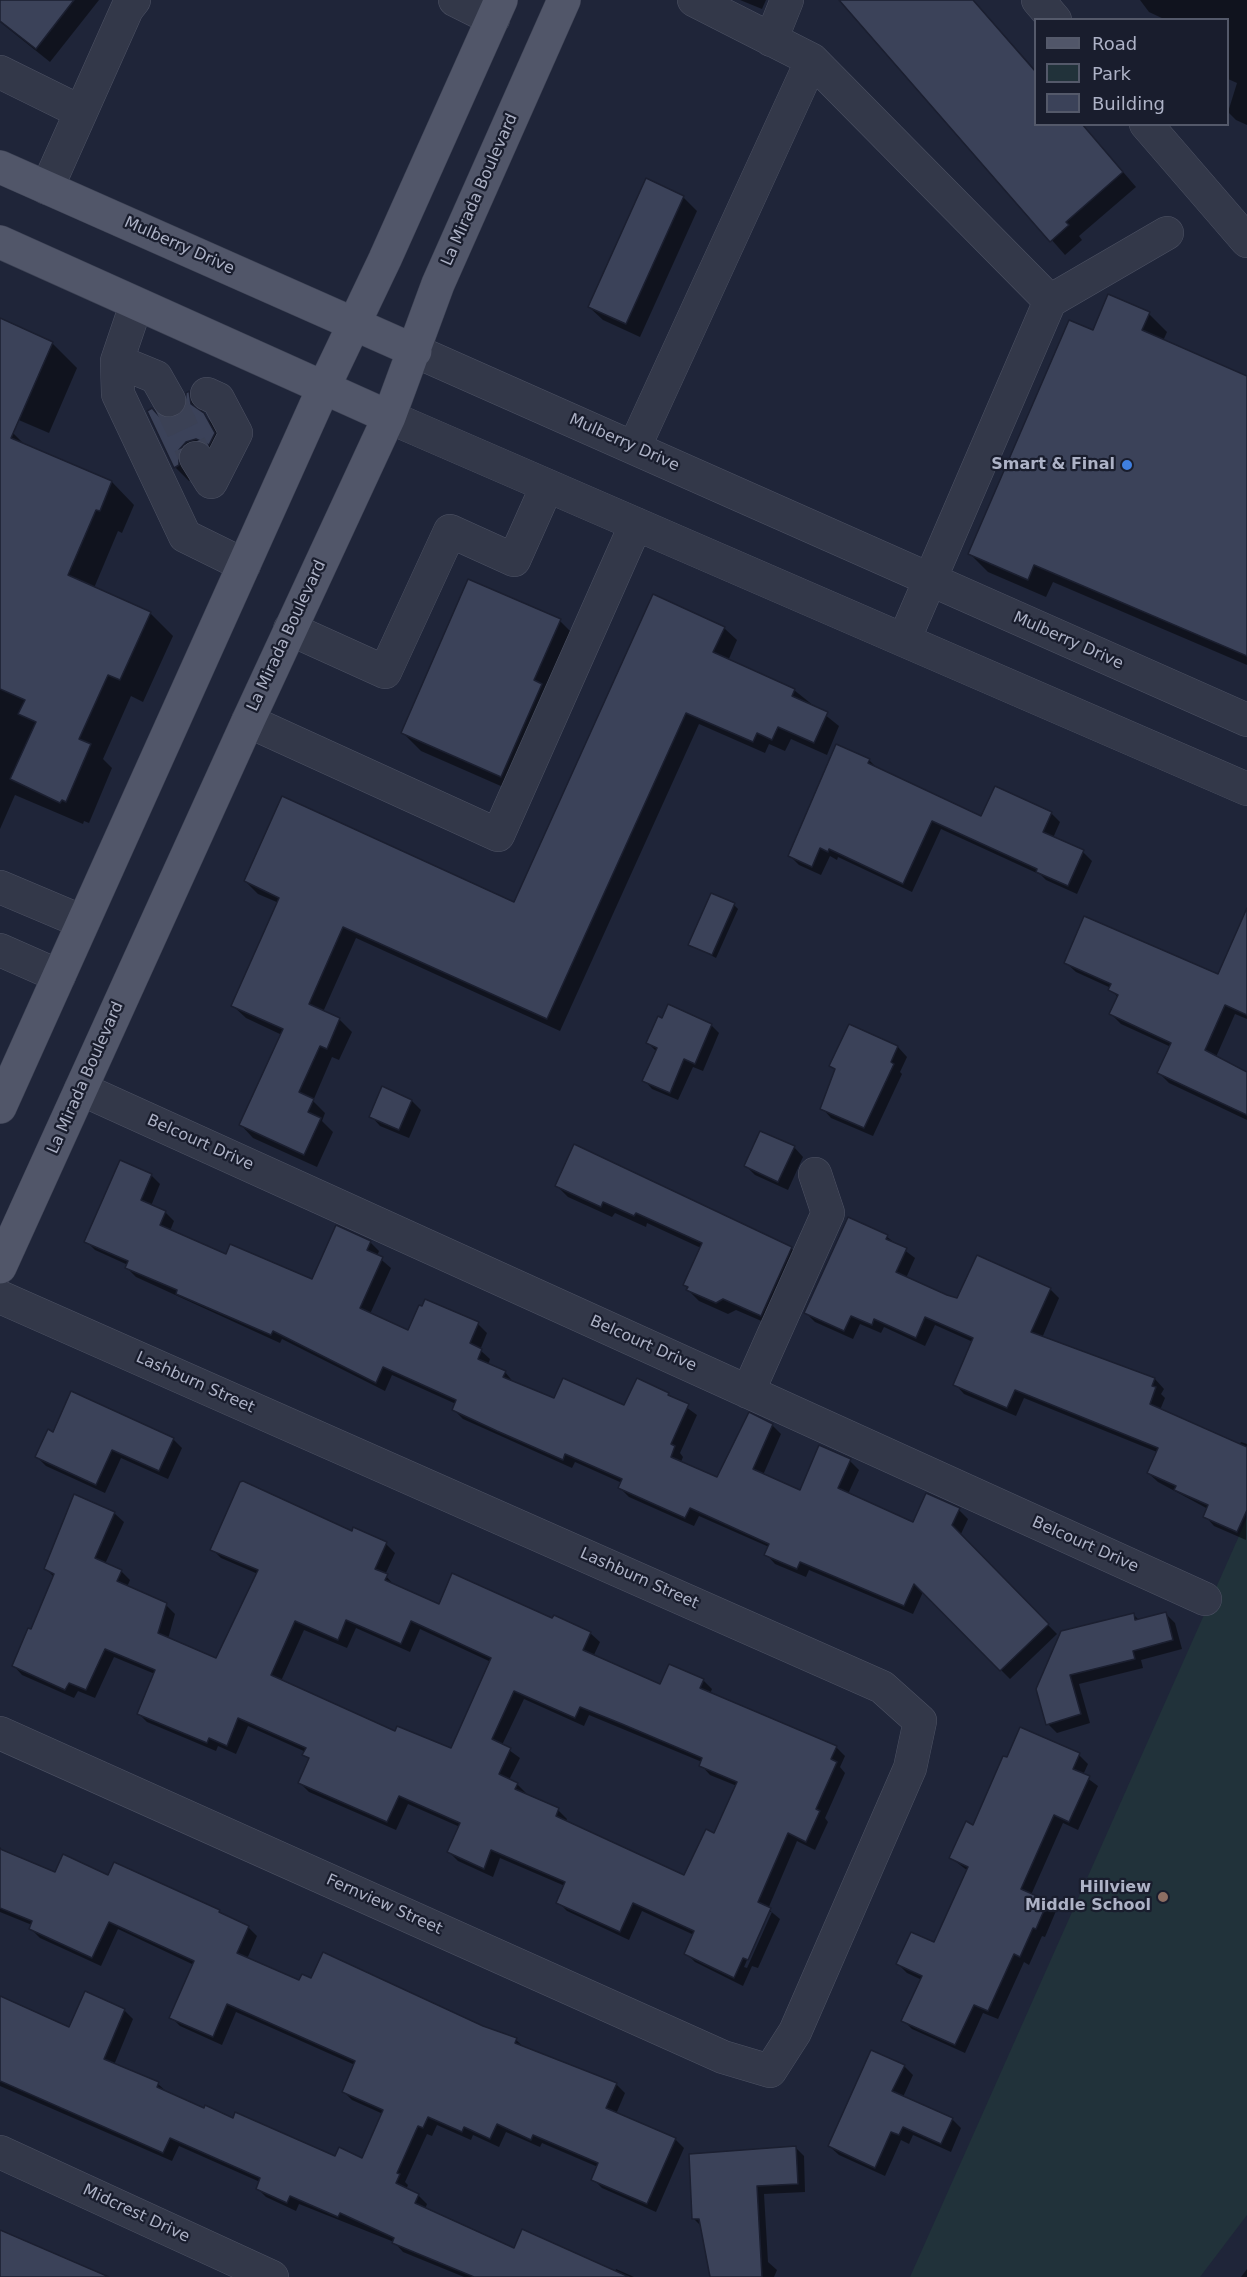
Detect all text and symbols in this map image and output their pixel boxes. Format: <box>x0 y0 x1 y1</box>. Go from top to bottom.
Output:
legend <box>1034 18 1229 126</box>
text: Road <box>1092 33 1137 54</box>
text: Park <box>1092 63 1131 84</box>
text: Building <box>1092 93 1165 114</box>
street label: La Mirada Boulevard <box>438 111 522 269</box>
street label: Mulberry Drive <box>121 213 237 279</box>
street label: Mulberry Drive <box>566 410 682 476</box>
place label: Smart & Final <box>991 455 1115 475</box>
marker: Smart & Final <box>1120 458 1134 472</box>
street label: La Mirada Boulevard <box>244 557 330 715</box>
street label: Mulberry Drive <box>1010 608 1126 674</box>
street label: La Mirada Boulevard <box>44 999 128 1157</box>
street label: Belcourt Drive <box>144 1111 256 1175</box>
street label: Belcourt Drive <box>587 1312 699 1376</box>
street label: Lashburn Street <box>133 1348 257 1418</box>
street label: Belcourt Drive <box>1029 1513 1141 1577</box>
street label: Lashburn Street <box>577 1544 701 1614</box>
street label: Fernview Street <box>323 1871 445 1939</box>
place label: Hillview Middle School <box>1025 1878 1151 1916</box>
marker: Hillview Middle School <box>1156 1890 1170 1904</box>
street label: Midcrest Drive <box>80 2181 192 2247</box>

